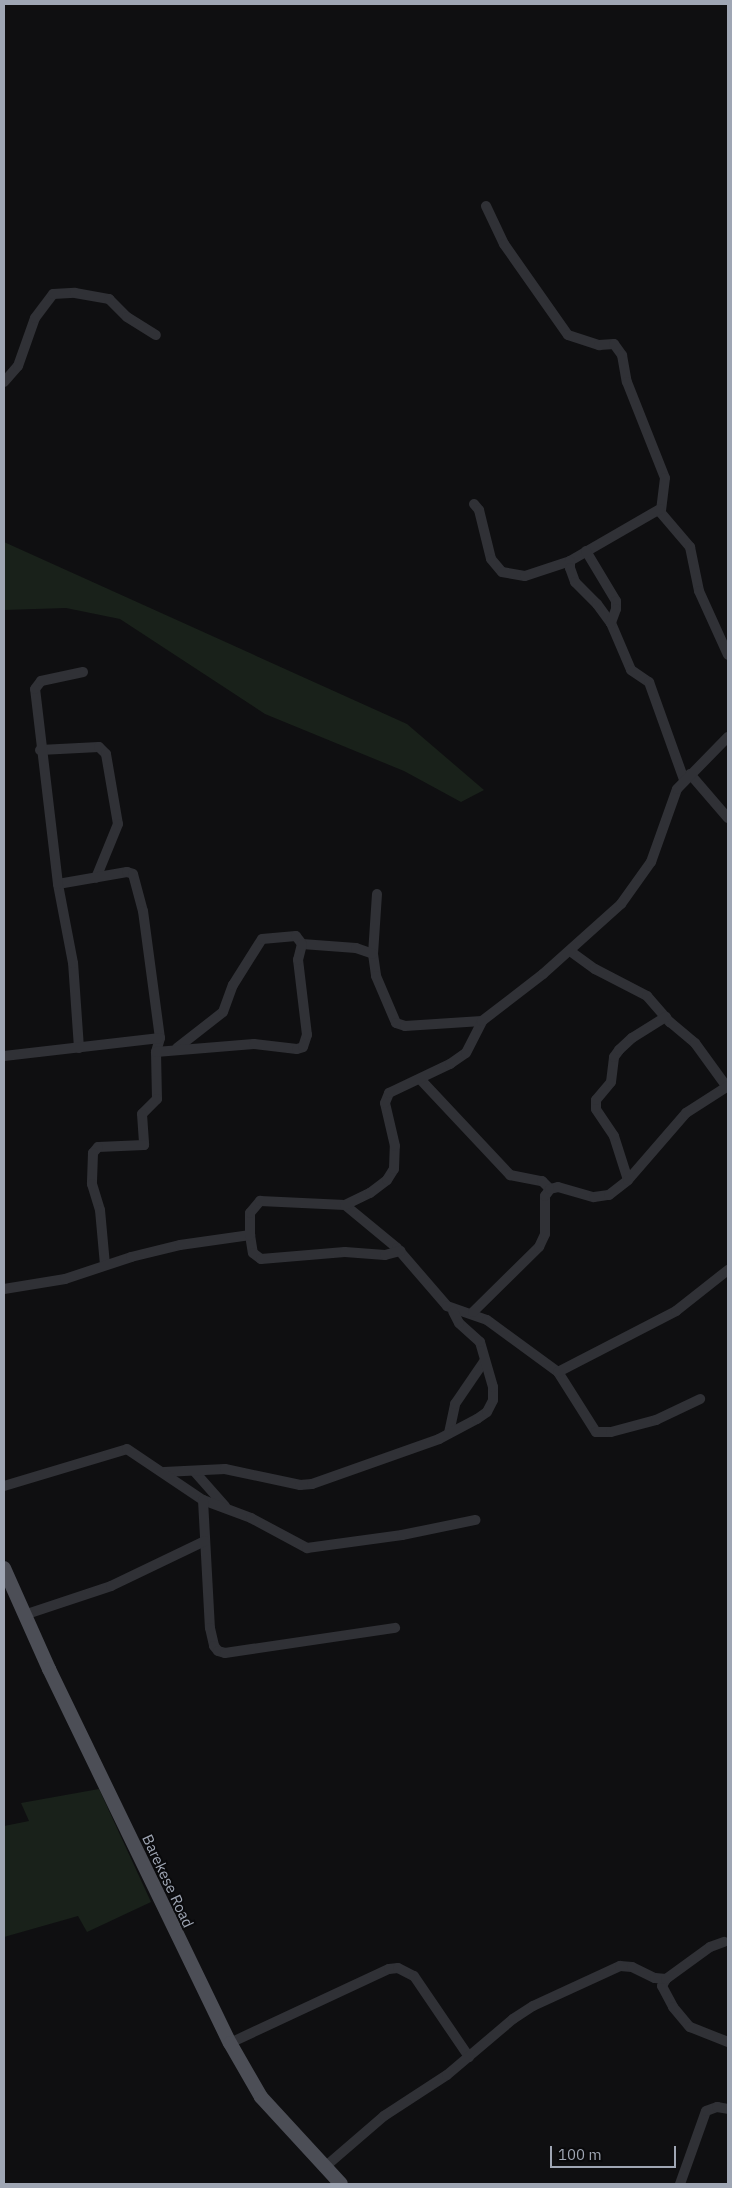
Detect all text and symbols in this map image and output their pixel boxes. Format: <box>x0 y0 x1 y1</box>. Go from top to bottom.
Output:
street label: Barekese Road <box>139 1831 197 1931</box>
scale bar <box>552 2136 678 2168</box>
text: 100 m <box>558 2145 602 2164</box>

